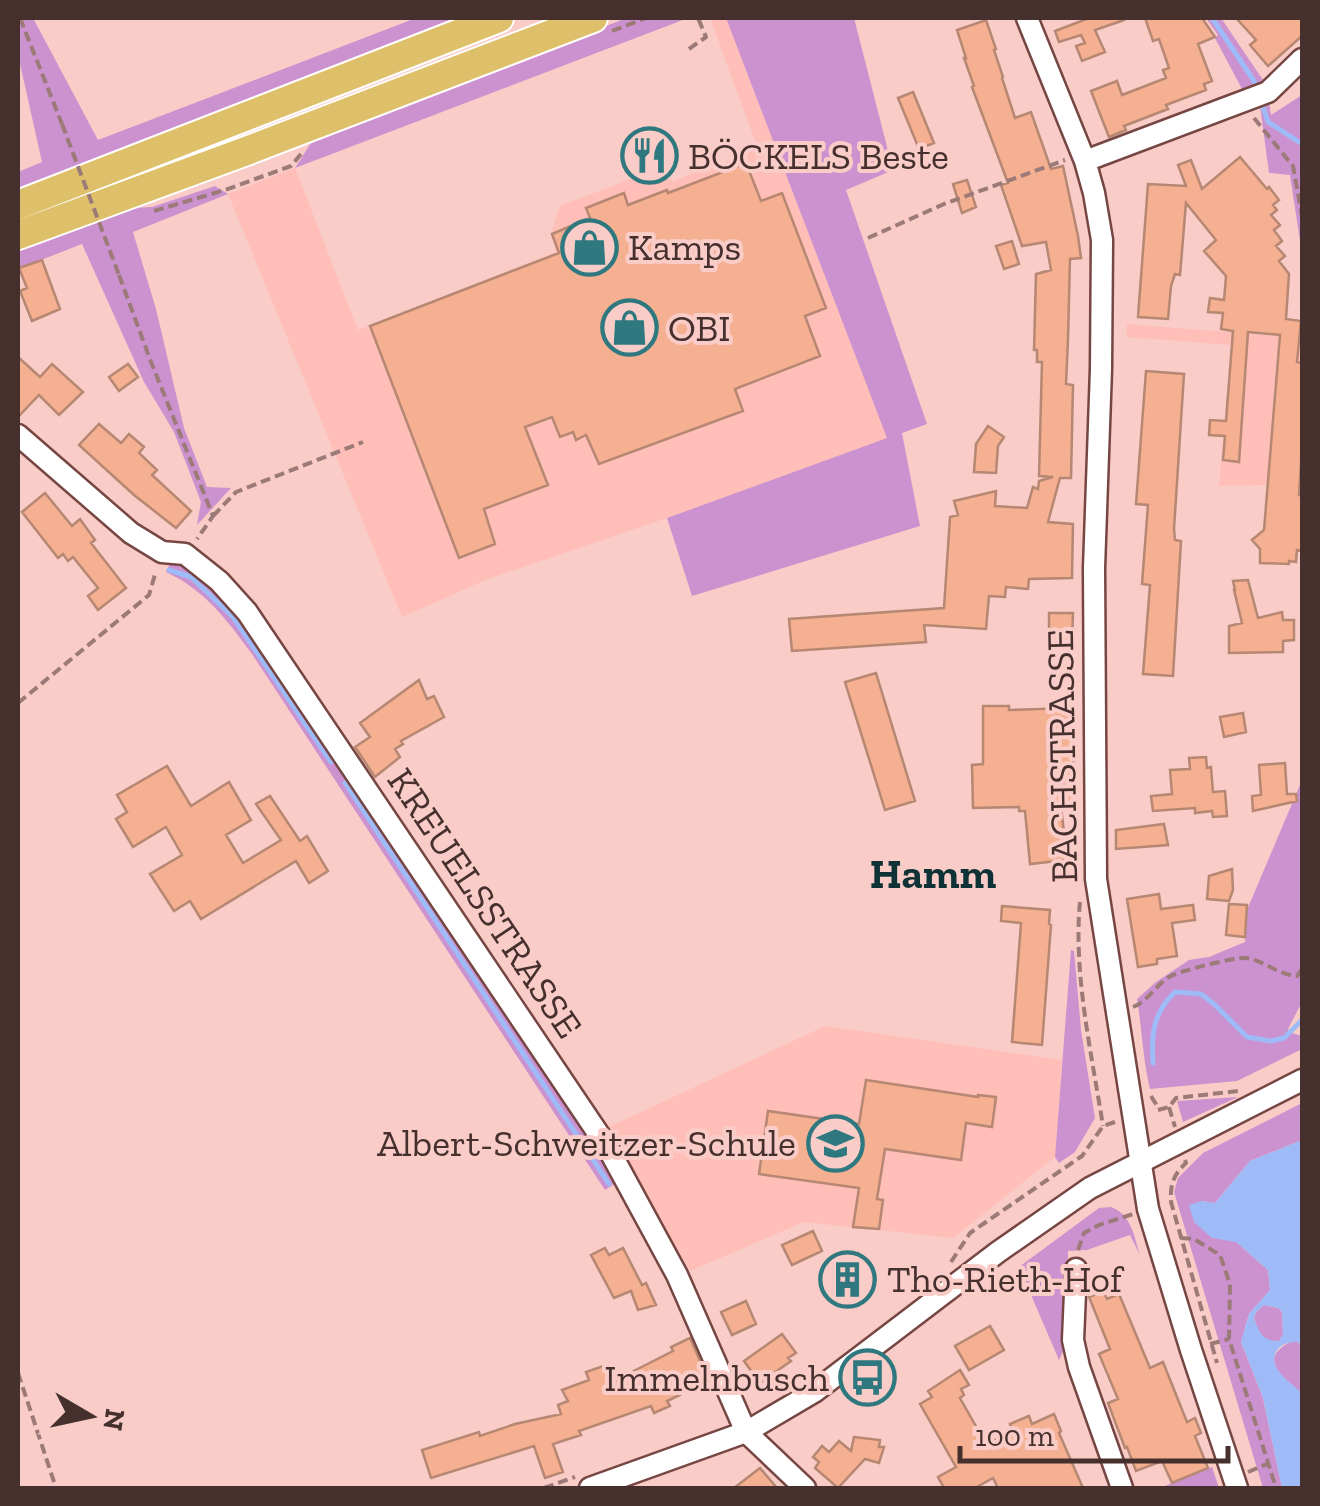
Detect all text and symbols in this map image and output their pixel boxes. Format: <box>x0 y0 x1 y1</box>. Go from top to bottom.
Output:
restaurant icon: BÖCKELS Beste <box>619 126 679 186</box>
place label: BÖCKELS Beste <box>688 133 949 179</box>
shop icon: Kamps <box>559 217 619 277</box>
place label: Kamps <box>628 224 741 270</box>
shop icon: OBI <box>599 298 659 358</box>
place label: OBI <box>668 305 730 351</box>
street label: BACHSTRASSE <box>1037 629 1087 883</box>
street label: KREUELSSTRASSE <box>378 759 592 1047</box>
district label: Hamm <box>870 848 996 899</box>
school or university icon: Albert-Schweitzer-Schule <box>805 1113 865 1173</box>
place label: Albert-Schweitzer-Schule <box>377 1120 796 1166</box>
building icon: Tho-Rieth-Hof <box>818 1249 878 1309</box>
place label: Tho-Rieth-Hof <box>887 1256 1125 1302</box>
bus stop icon: Immelnbusch <box>838 1348 898 1408</box>
place label: Immelnbusch <box>604 1355 829 1401</box>
north arrow <box>40 1366 140 1466</box>
scale bar <box>960 1401 1228 1463</box>
text: N <box>96 1407 132 1433</box>
text: 100 m <box>975 1418 1054 1454</box>

